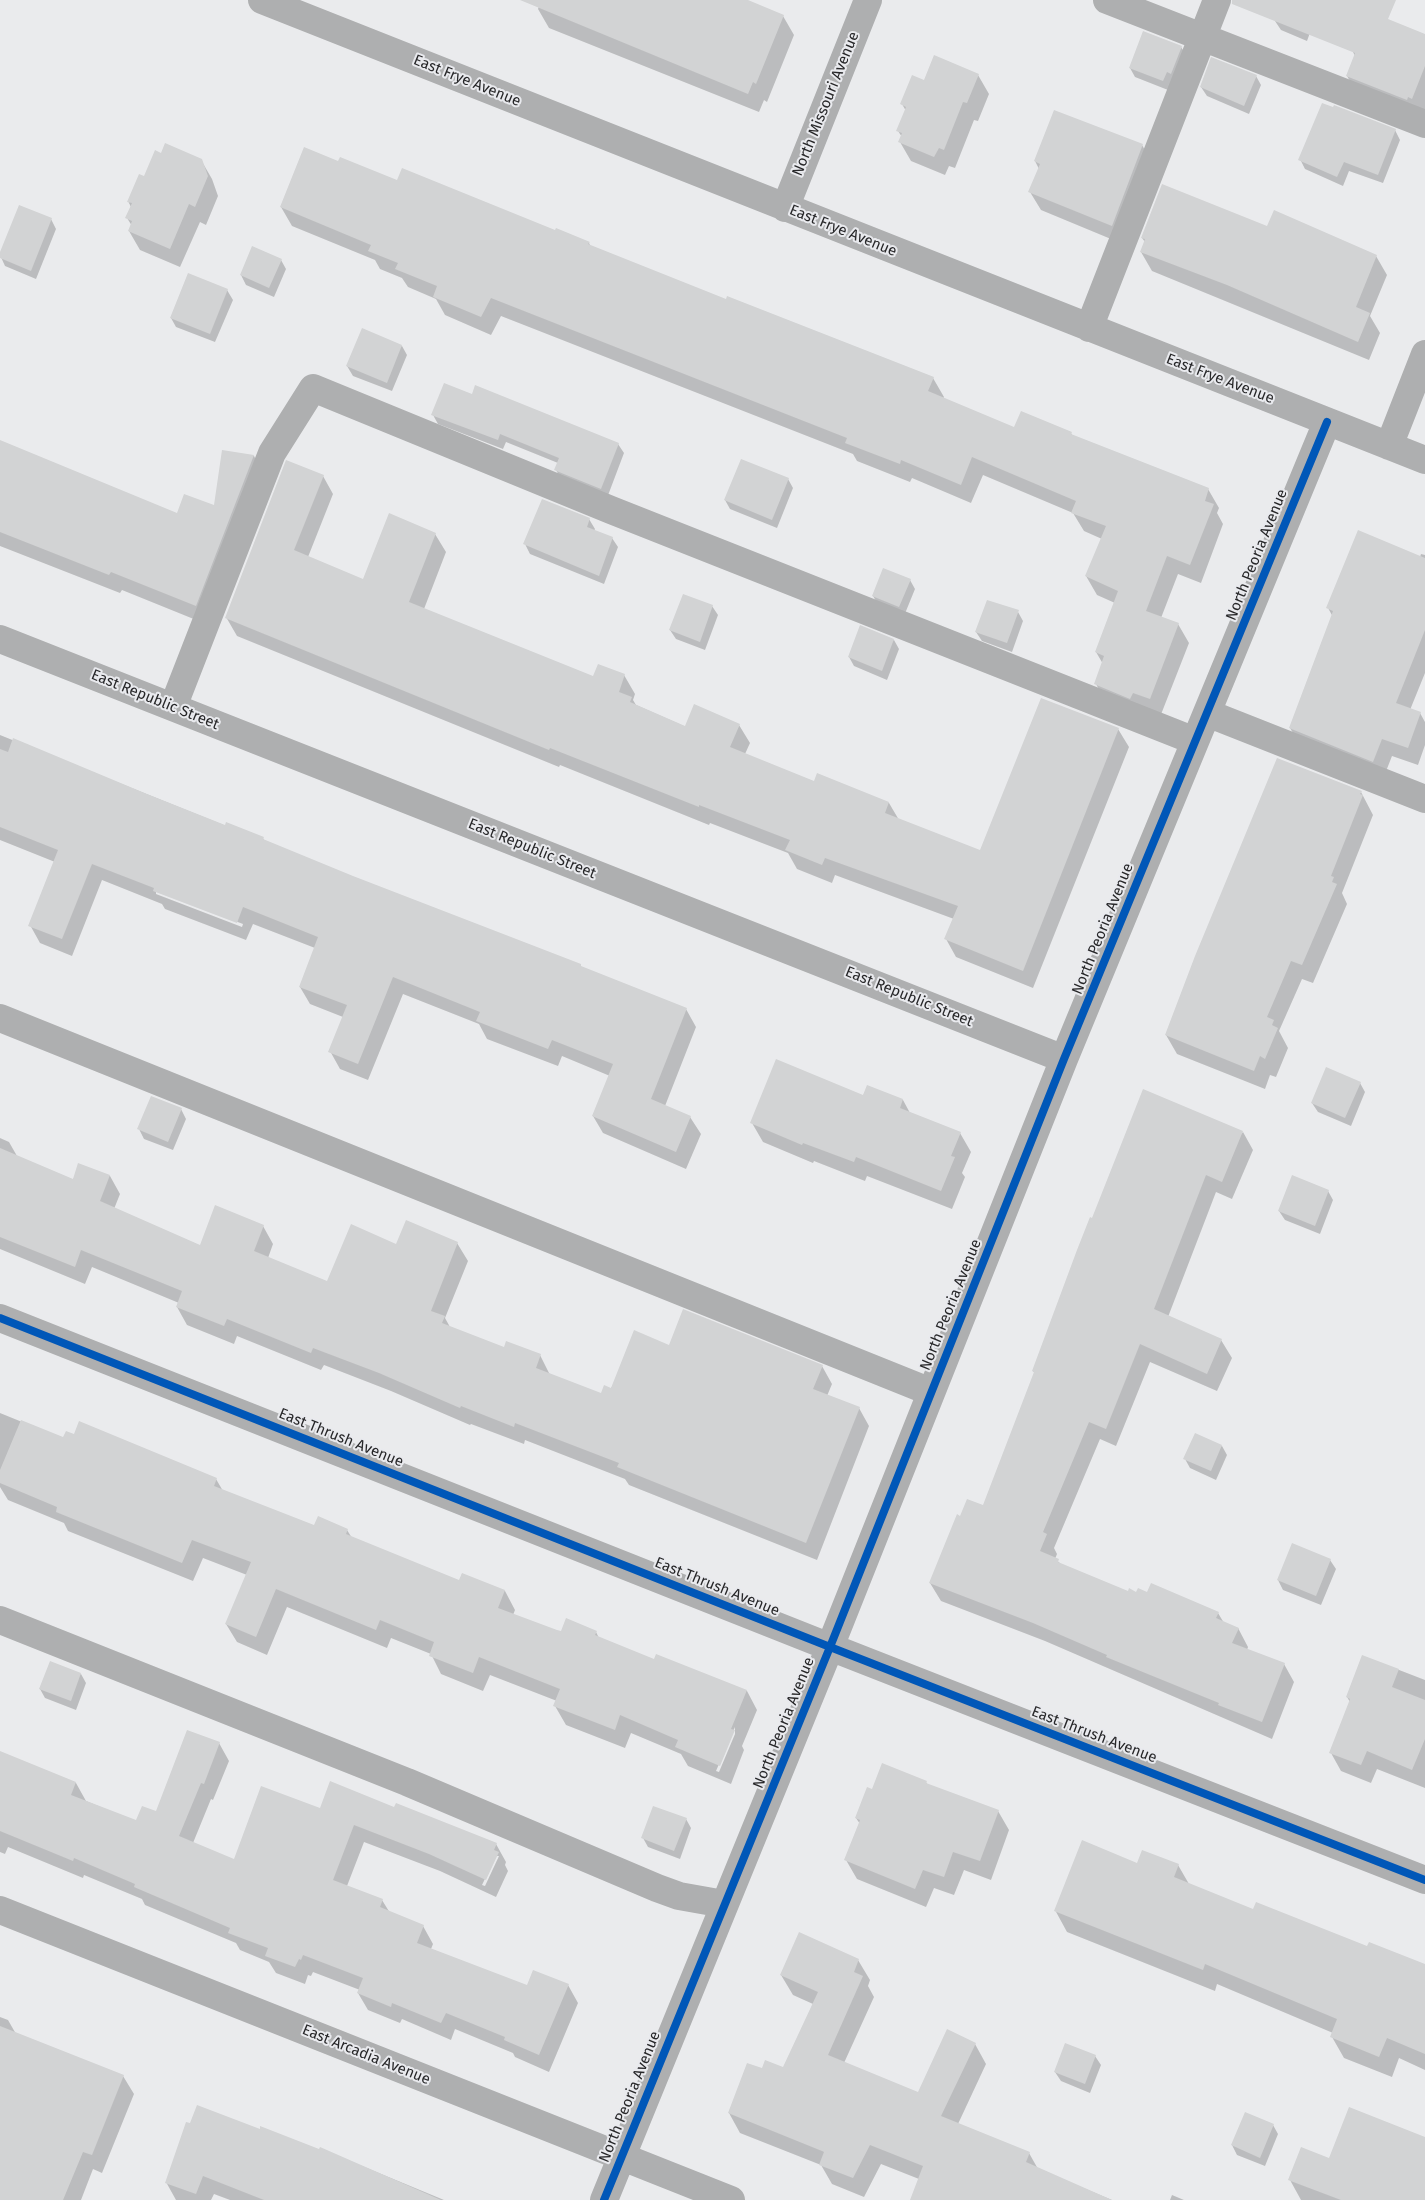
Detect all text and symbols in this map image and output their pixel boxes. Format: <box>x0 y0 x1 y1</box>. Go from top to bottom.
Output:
street label: North Missouri Avenue <box>789 29 863 179</box>
street label: East Frye Avenue <box>411 51 523 111</box>
street label: East Frye Avenue <box>787 201 899 261</box>
street label: East Frye Avenue <box>1163 350 1277 408</box>
street label: North Peoria Avenue <box>1222 487 1292 623</box>
street label: East Republic Street <box>88 666 222 734</box>
street label: East Republic Street <box>465 815 599 883</box>
street label: North Peoria Avenue <box>1068 861 1138 997</box>
street label: East Republic Street <box>842 963 976 1031</box>
street label: North Peoria Avenue <box>916 1237 986 1373</box>
street label: East Thrush Avenue <box>276 1405 406 1471</box>
street label: East Thrush Avenue <box>652 1554 782 1620</box>
street label: North Peoria Avenue <box>749 1655 819 1791</box>
street label: East Thrush Avenue <box>1029 1703 1159 1767</box>
street label: East Arcadia Avenue <box>299 2021 433 2089</box>
street label: North Peoria Avenue <box>595 2029 665 2165</box>

